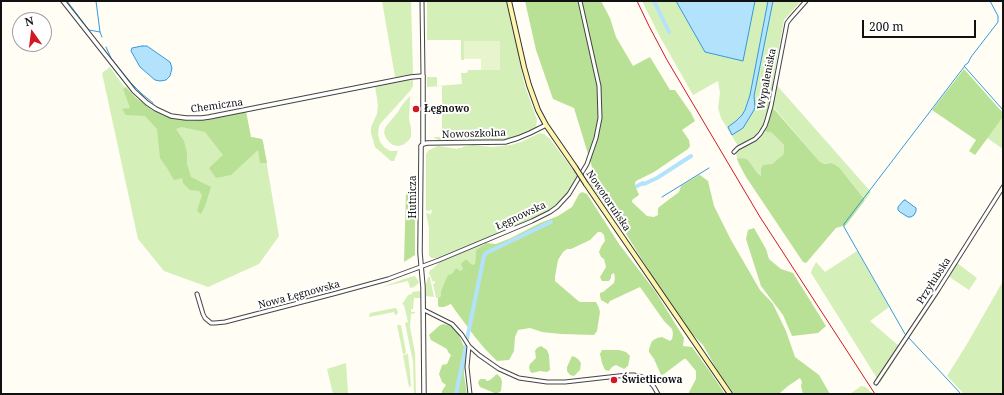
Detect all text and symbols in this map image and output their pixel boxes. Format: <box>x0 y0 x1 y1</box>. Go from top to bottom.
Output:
north arrow <box>12 12 52 52</box>
scale bar <box>864 12 978 38</box>
text: N <box>23 13 35 29</box>
text: 200 m <box>869 18 904 35</box>
street label: Wypaleniska <box>755 47 779 111</box>
street label: Chemiczna <box>190 96 244 116</box>
place label: Łęgnowo <box>424 103 469 115</box>
marker: Łęgnowo <box>411 104 421 114</box>
street label: Nowoszkolna <box>442 127 506 141</box>
street label: Nowotoruńska <box>583 168 633 234</box>
street label: Hutnicza <box>407 175 419 219</box>
street label: Łęgnowska <box>494 199 548 233</box>
street label: Przyłubska <box>914 255 954 307</box>
street label: Nowa Łęgnowska <box>257 278 341 312</box>
place label: Świetlicowa <box>622 374 683 386</box>
marker: Świetlicowa <box>609 375 619 385</box>

